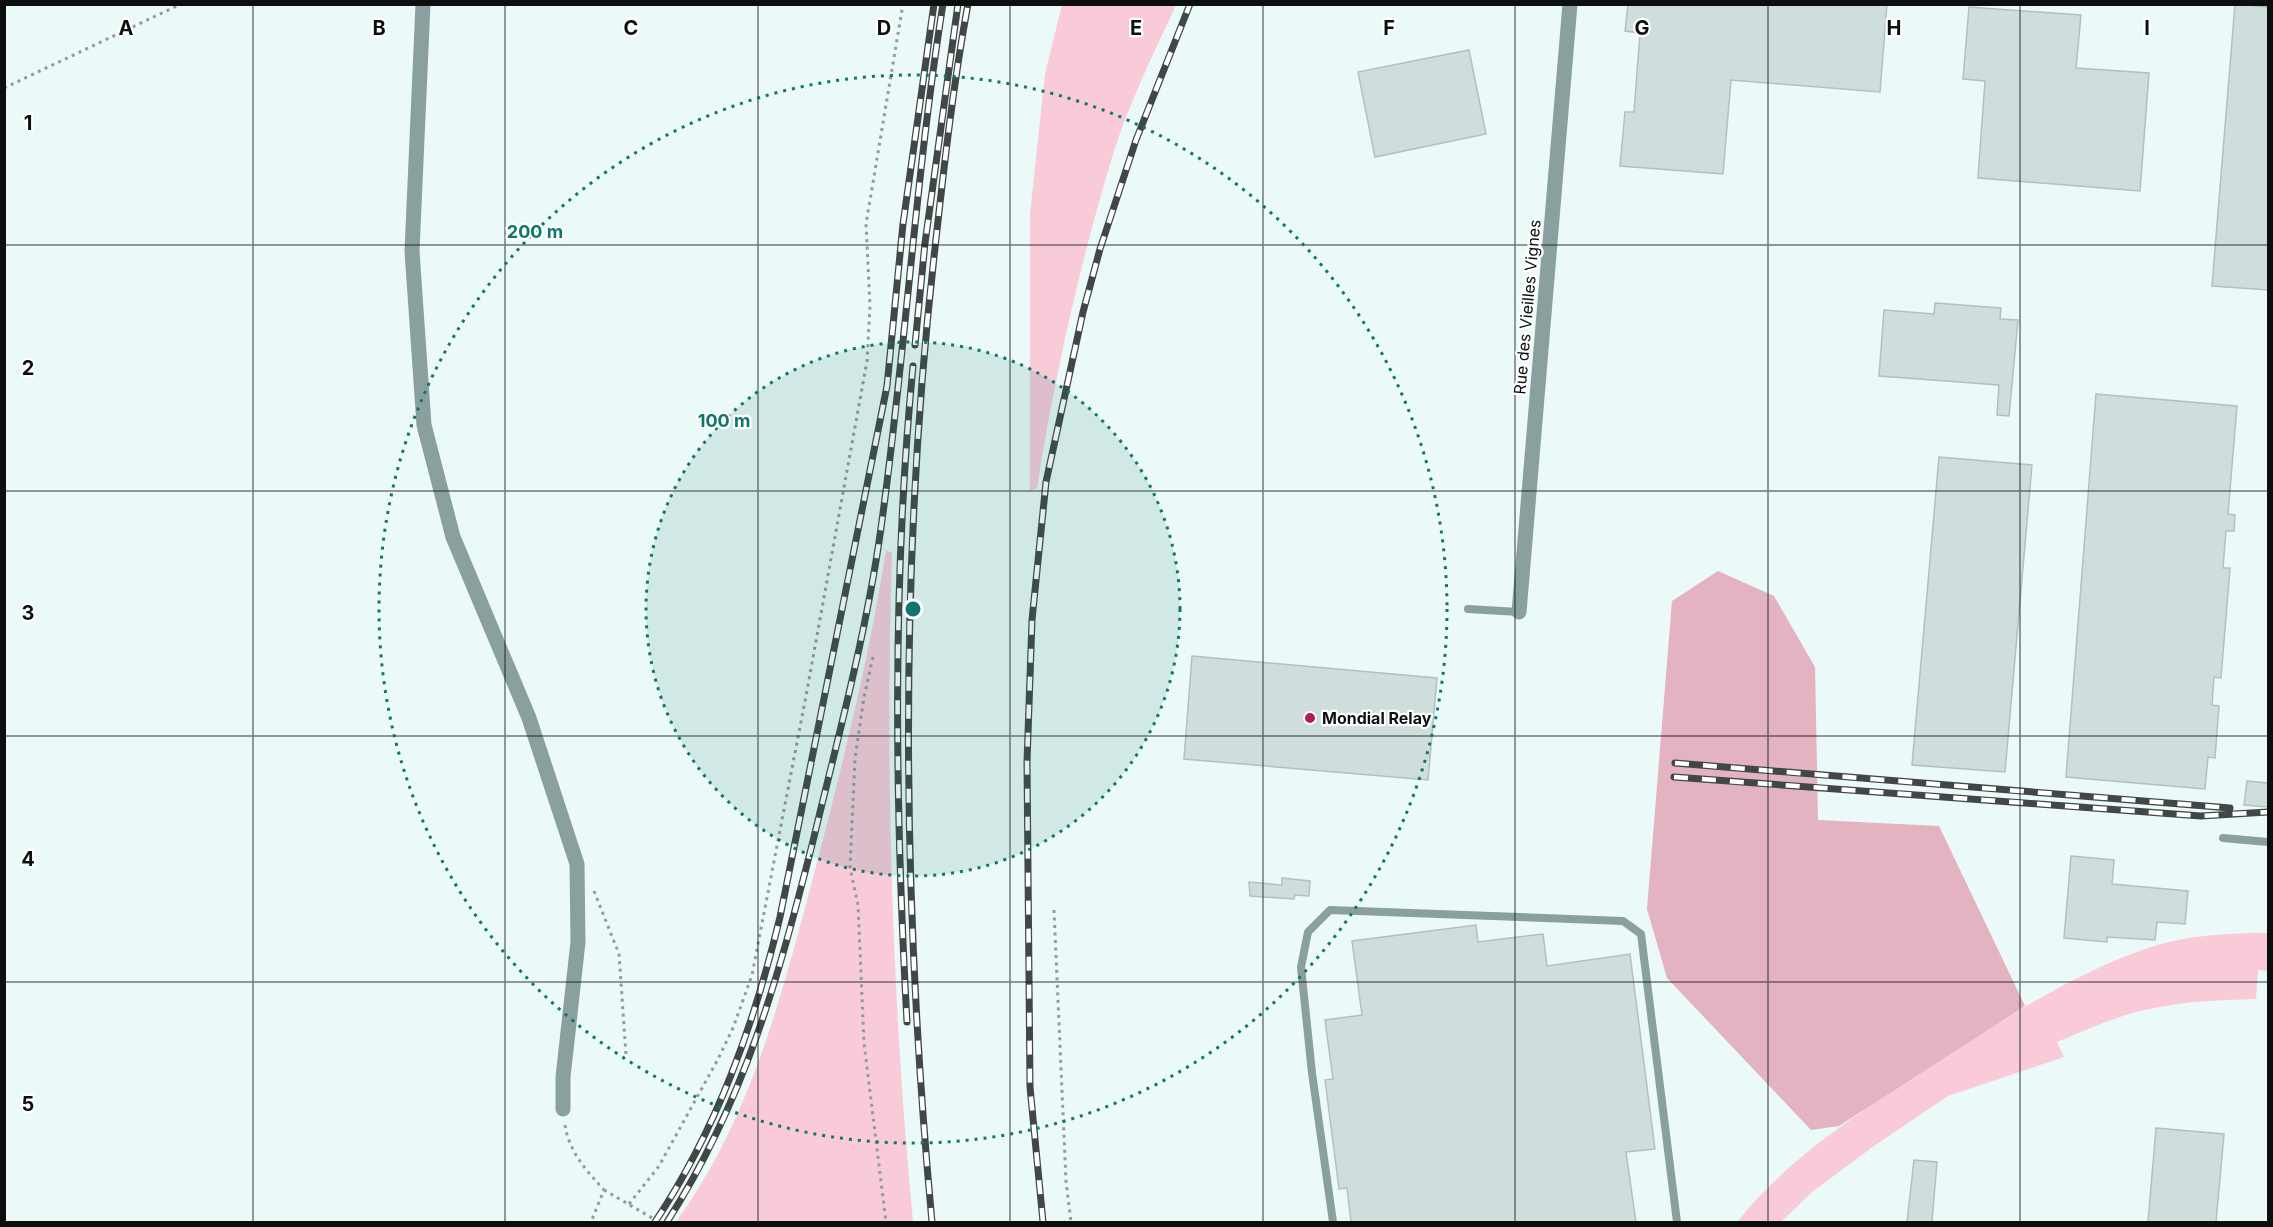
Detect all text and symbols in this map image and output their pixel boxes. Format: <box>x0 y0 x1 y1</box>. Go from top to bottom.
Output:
text: A <box>119 16 134 40</box>
text: B <box>372 16 386 40</box>
text: C <box>624 16 638 40</box>
text: D <box>877 16 891 40</box>
text: E <box>1130 16 1142 40</box>
text: F <box>1383 16 1395 40</box>
text: G <box>1634 16 1650 40</box>
text: H <box>1887 16 1901 40</box>
text: I <box>2144 16 2150 40</box>
text: 1 <box>24 111 32 135</box>
street label: Rue des Vieilles Vignes <box>1509 219 1545 395</box>
text: 200 m <box>507 221 563 242</box>
text: 2 <box>22 356 34 380</box>
text: 100 m <box>698 410 750 431</box>
centre of rings <box>903 599 923 619</box>
text: 3 <box>22 601 34 625</box>
place label: Mondial Relay <box>1322 708 1432 728</box>
marker: Mondial Relay <box>1303 711 1317 725</box>
text: 4 <box>21 847 35 871</box>
text: 5 <box>22 1092 34 1116</box>

